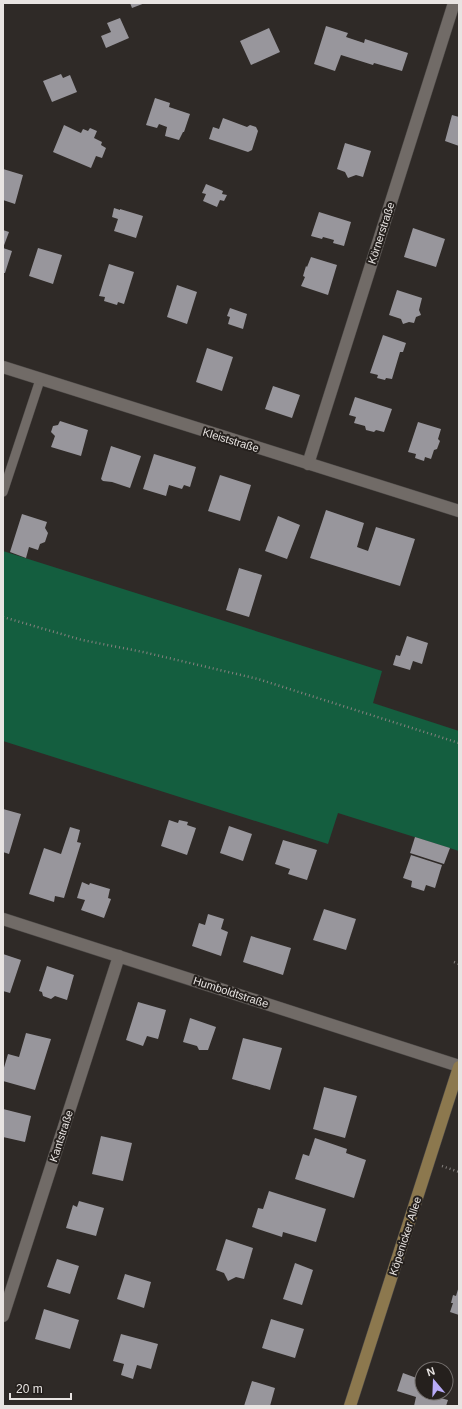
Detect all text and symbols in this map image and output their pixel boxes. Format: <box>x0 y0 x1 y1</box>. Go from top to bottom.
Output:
street label: Körnerstraße <box>365 201 397 265</box>
street label: Kleiststraße <box>201 426 261 454</box>
street label: Humboldtstraße <box>192 974 270 1010</box>
street label: Kantstraße <box>47 1109 75 1163</box>
street label: Köpenicker Allee <box>387 1195 423 1277</box>
north arrow <box>414 1361 454 1401</box>
text: N <box>425 1365 437 1379</box>
scale bar <box>10 1375 71 1401</box>
text: 20 m <box>16 1382 43 1396</box>

